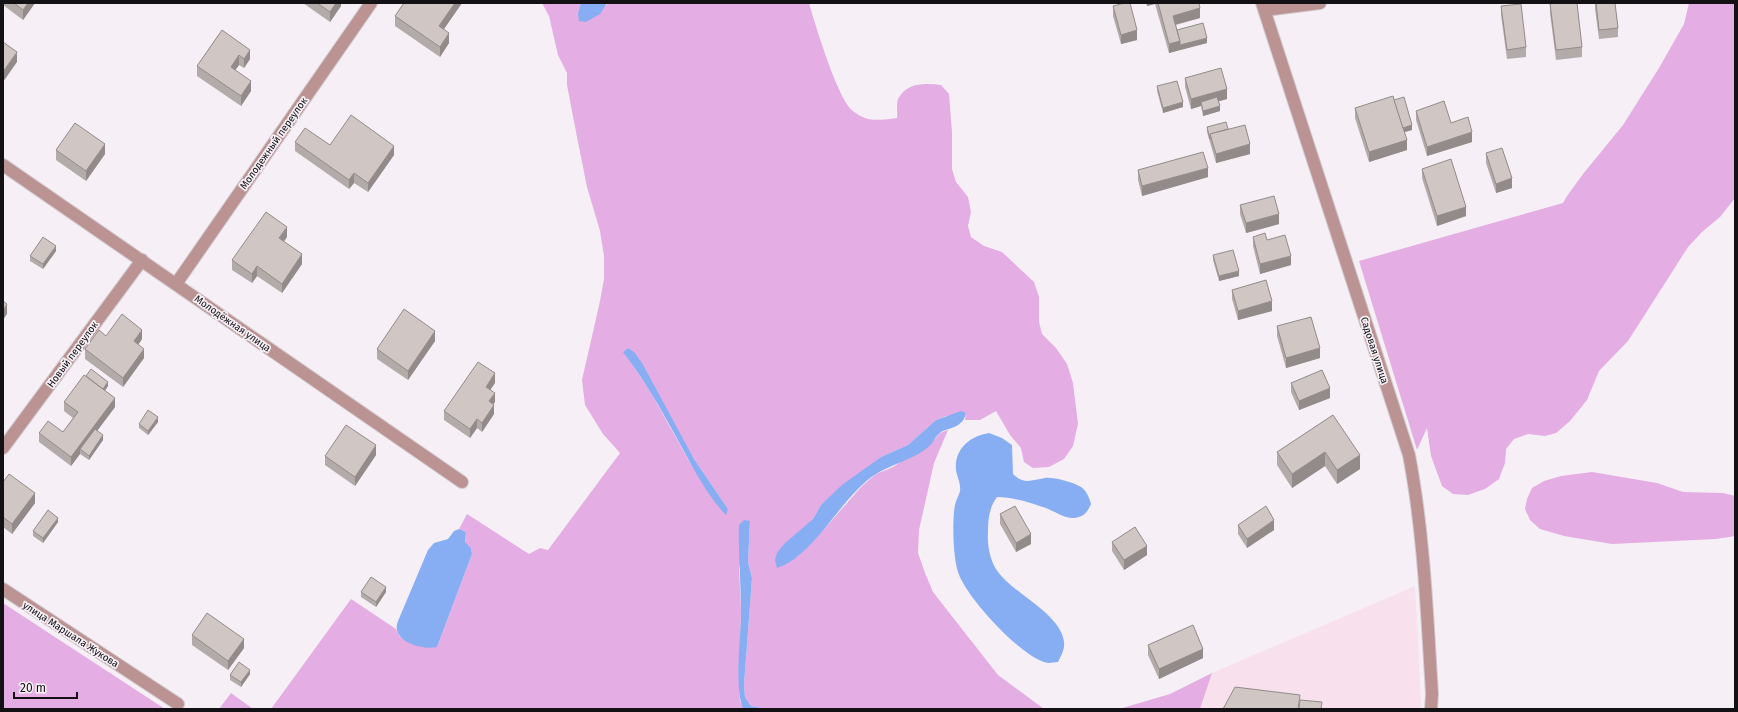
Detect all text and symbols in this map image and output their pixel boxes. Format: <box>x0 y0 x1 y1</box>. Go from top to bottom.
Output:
street label: Молодежный переулок <box>238 95 311 192</box>
street label: Молодёжная улица <box>192 292 274 355</box>
street label: Садовая улица <box>1358 315 1390 385</box>
street label: Новый переулок <box>45 319 101 390</box>
street label: улица Маршала Жукова <box>20 599 121 670</box>
scale bar <box>14 674 77 700</box>
text: 20 m <box>20 681 46 695</box>

